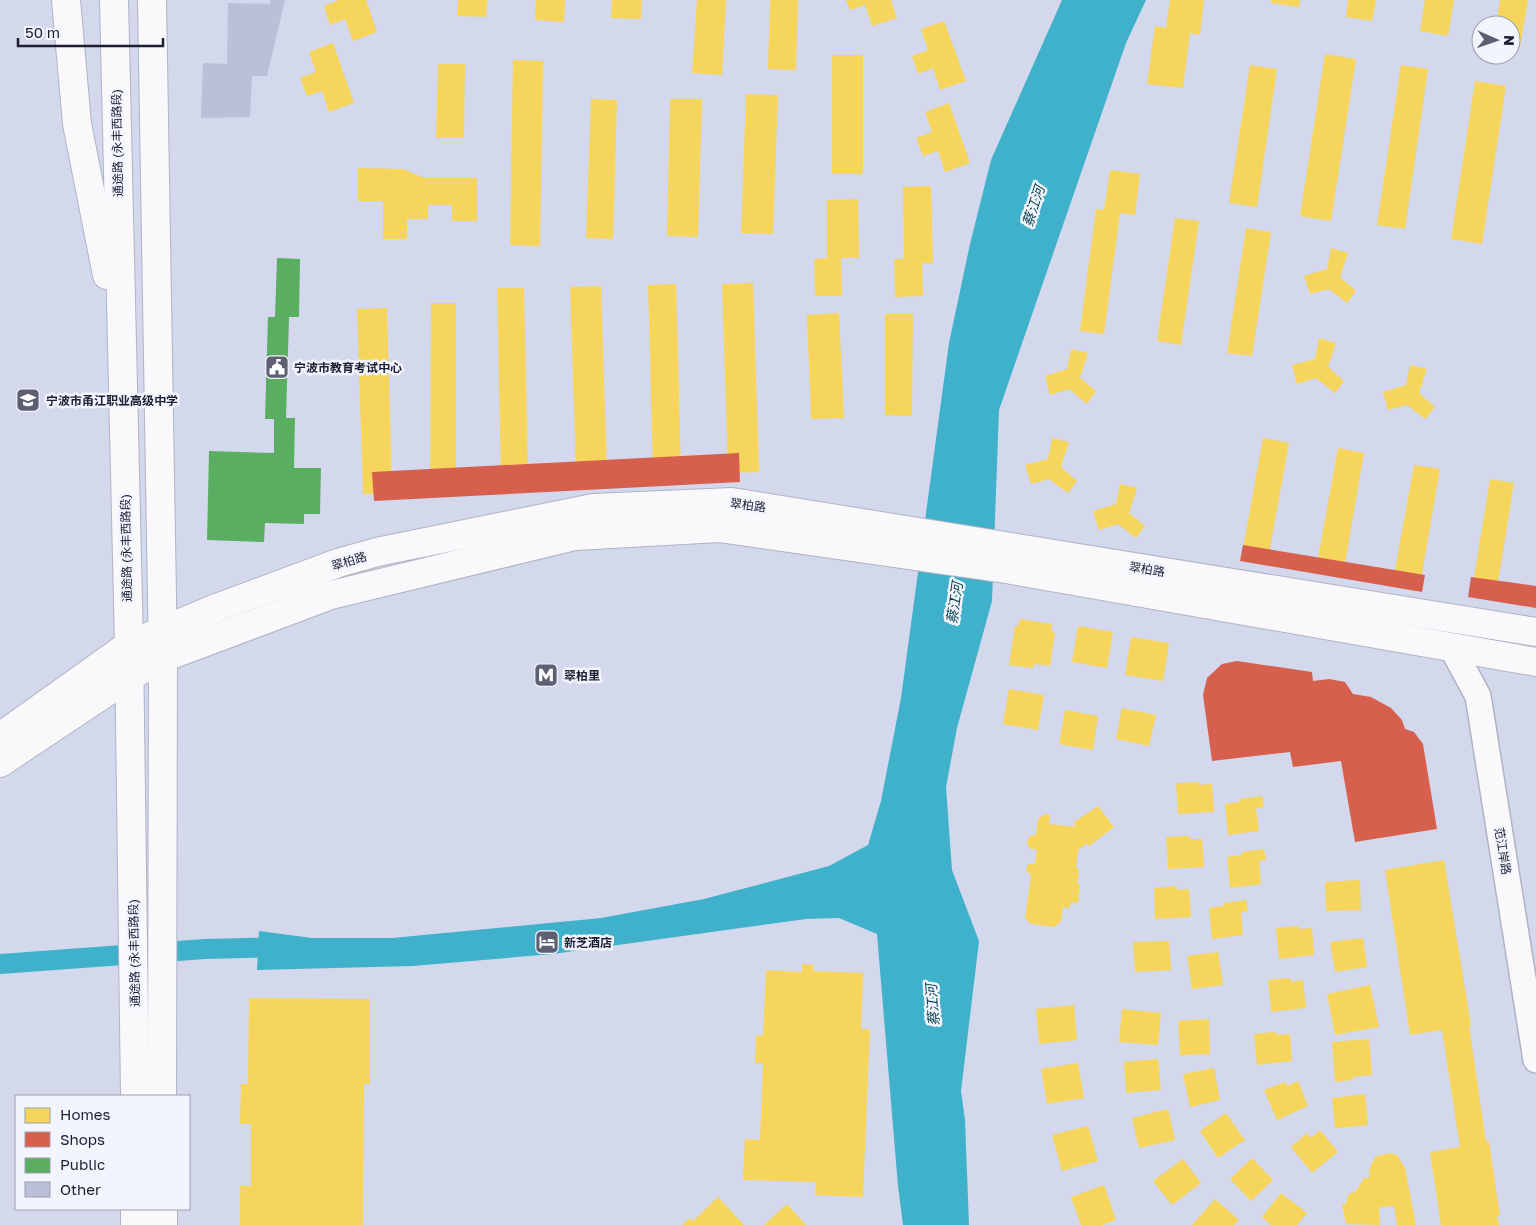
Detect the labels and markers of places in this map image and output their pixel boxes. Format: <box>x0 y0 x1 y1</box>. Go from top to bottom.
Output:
public building icon: 宁波市教育考试中心 <box>264 354 290 380</box>
place label: 宁波市教育考试中心 <box>294 360 402 375</box>
school or university icon: 宁波市甬江职业高级中学 <box>15 387 41 413</box>
place label: 宁波市甬江职业高级中学 <box>46 393 178 408</box>
metro station icon: 翠柏里 <box>533 662 559 688</box>
place label: 翠柏里 <box>564 668 600 683</box>
hotel icon: 新芝酒店 <box>534 929 560 955</box>
place label: 新芝酒店 <box>564 935 612 950</box>

